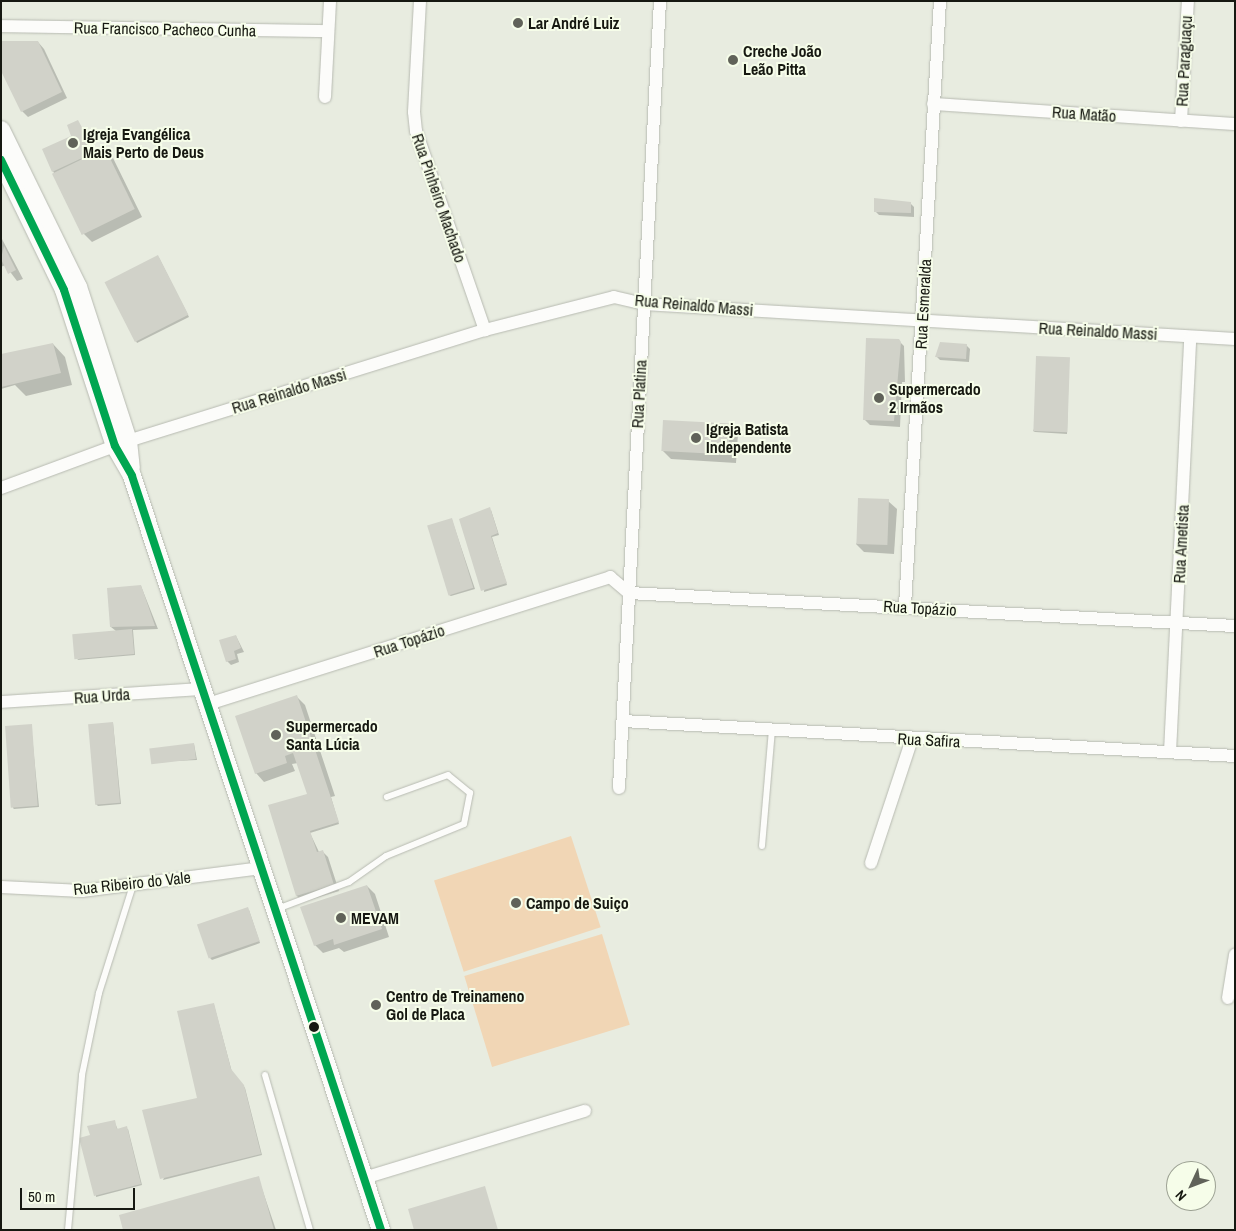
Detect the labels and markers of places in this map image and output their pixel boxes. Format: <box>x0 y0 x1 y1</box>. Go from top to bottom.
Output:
place label: Lar André Luiz <box>528 13 620 33</box>
marker: Lar André Luiz <box>512 17 524 29</box>
place label: Creche João Leão Pitta <box>743 41 822 79</box>
marker: Creche João Leão Pitta <box>727 54 739 66</box>
place label: Igreja Evangélica Mais Perto de Deus <box>83 124 204 162</box>
marker: Igreja Evangélica Mais Perto de Deus <box>67 137 79 149</box>
place label: Supermercado 2 Irmãos <box>889 379 981 417</box>
marker: Supermercado 2 Irmãos <box>873 392 885 404</box>
place label: Igreja Batista Independente <box>706 419 791 457</box>
marker: Igreja Batista Independente <box>690 432 702 444</box>
place label: Supermercado Santa Lúcia <box>286 716 378 754</box>
marker: Supermercado Santa Lúcia <box>270 729 282 741</box>
place label: Campo de Suiço <box>526 893 629 913</box>
marker: Campo de Suiço <box>510 897 522 909</box>
place label: MEVAM <box>351 908 399 928</box>
marker: MEVAM <box>335 912 347 924</box>
place label: Centro de Treinameno Gol de Placa <box>386 986 525 1024</box>
marker: Centro de Treinameno Gol de Placa <box>370 999 382 1011</box>
unlabelled marker <box>309 1022 319 1032</box>

